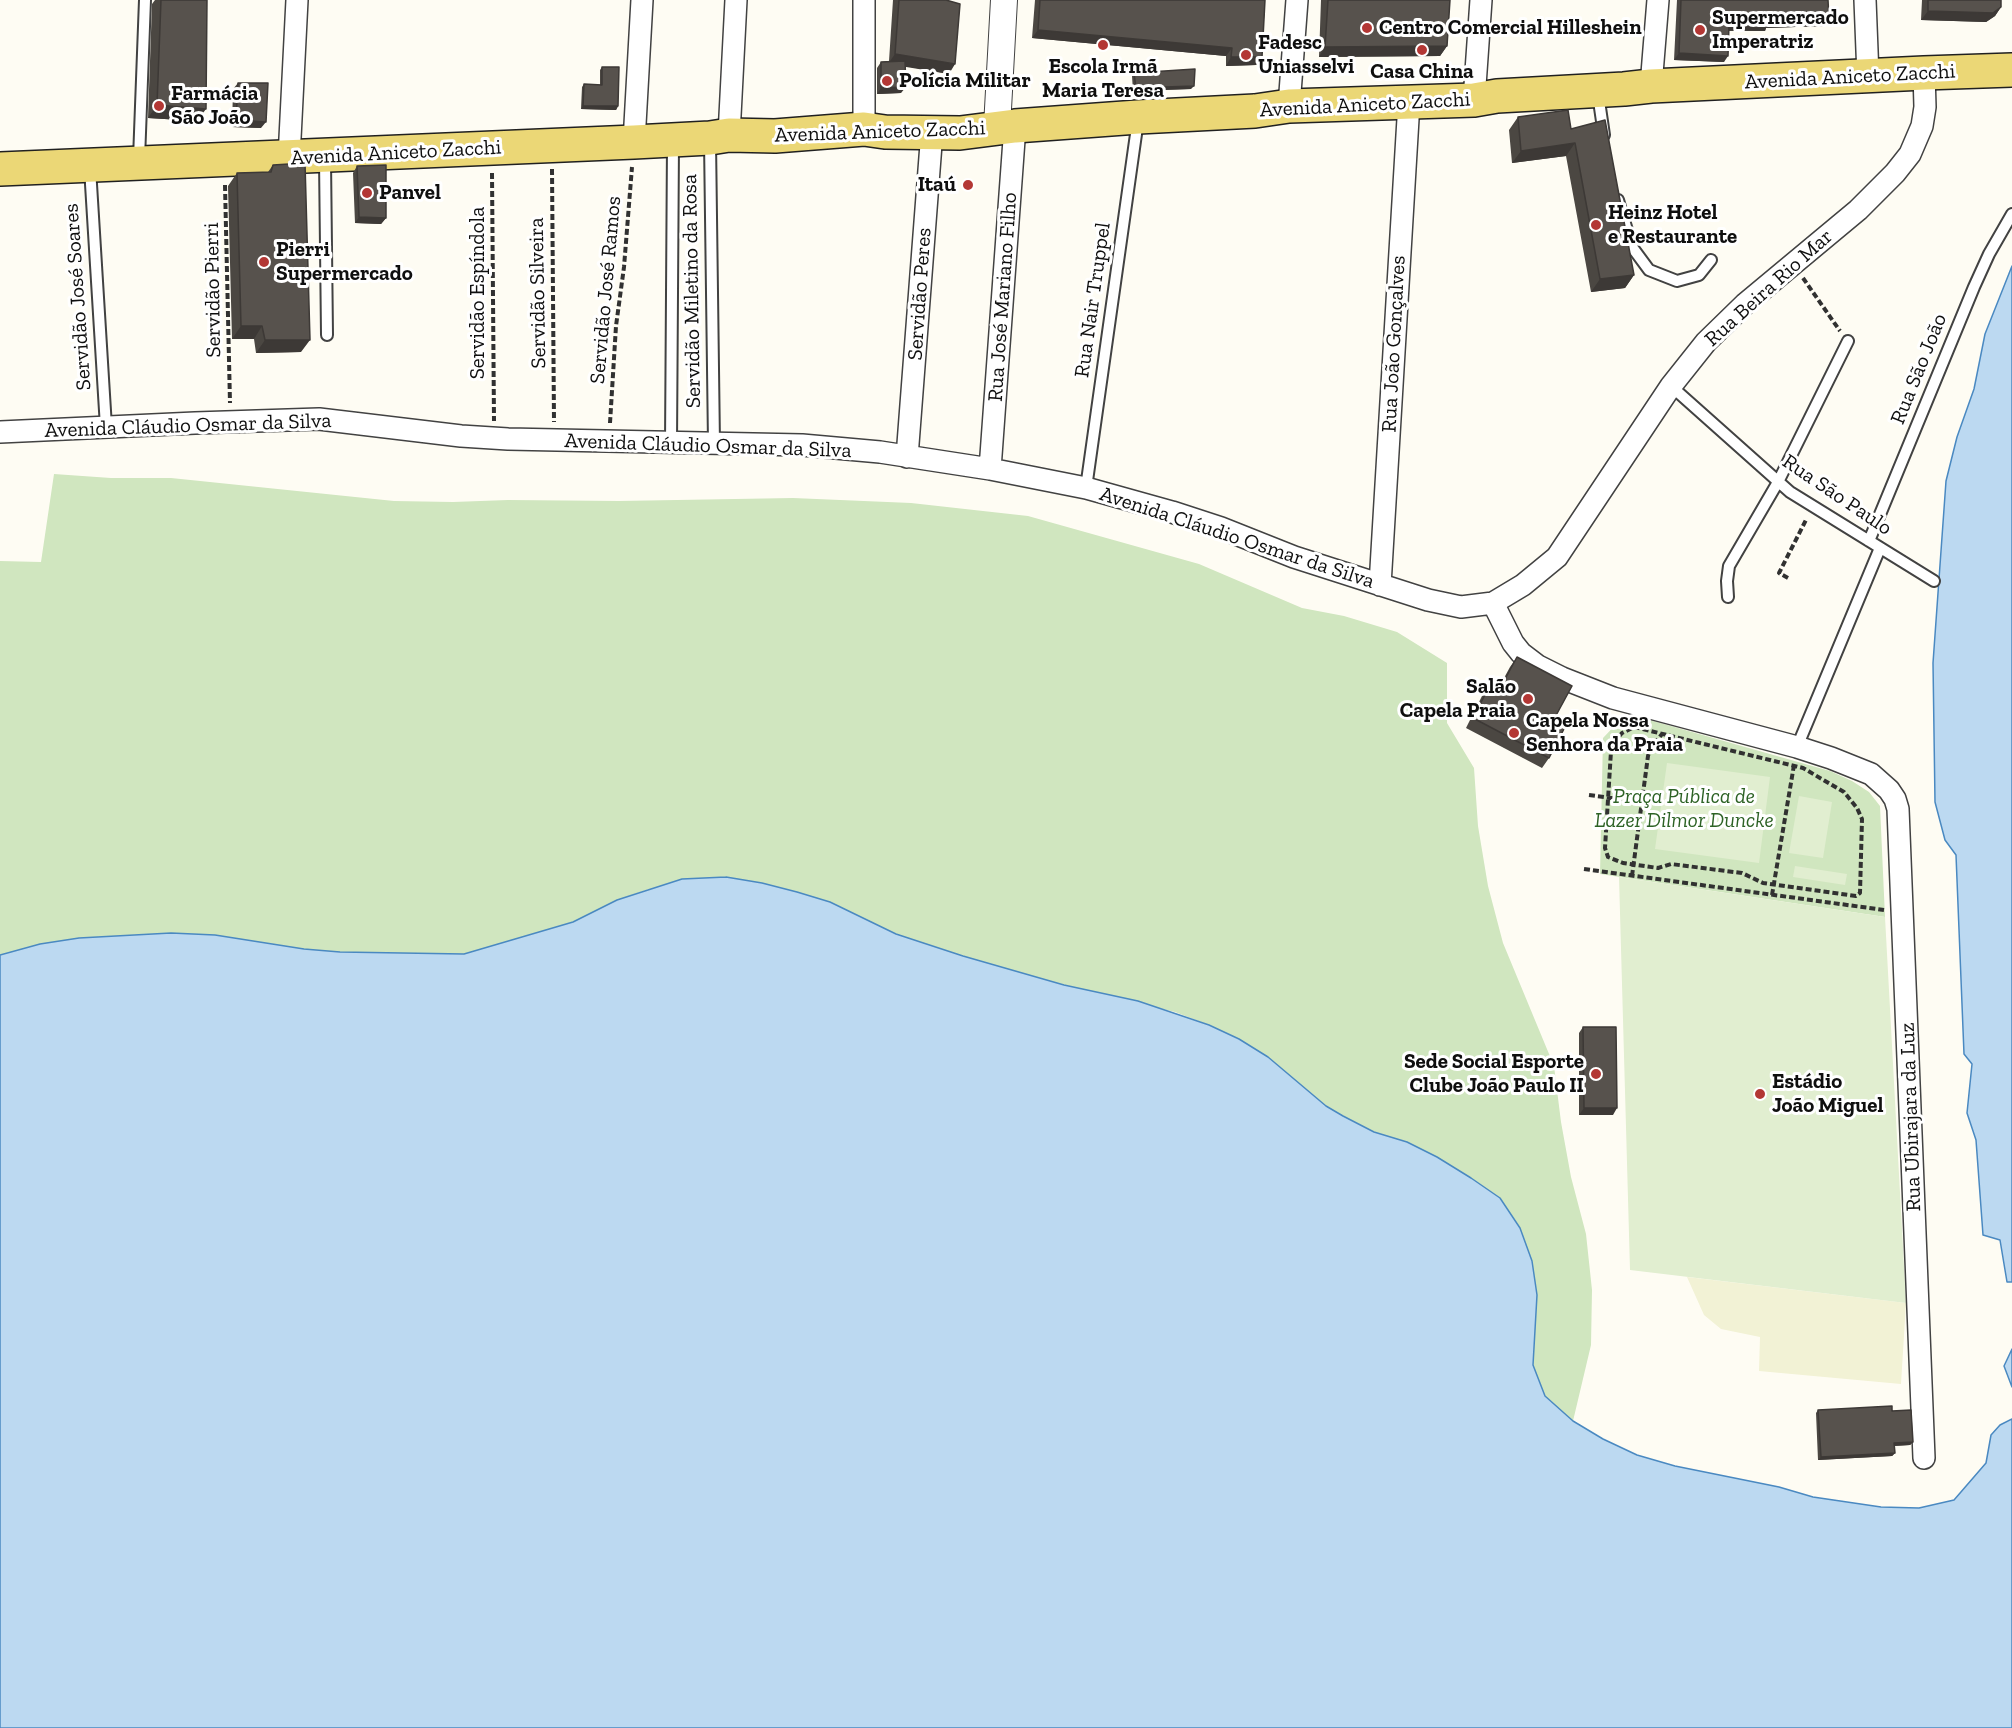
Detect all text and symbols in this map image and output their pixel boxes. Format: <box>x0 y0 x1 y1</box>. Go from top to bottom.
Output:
place label: Supermercado Imperatriz <box>1712 5 1849 55</box>
place label: Centro Comercial Hilleshein <box>1379 15 1642 41</box>
marker: Centro Comercial Hilleshein <box>1360 21 1374 35</box>
marker: Supermercado Imperatriz <box>1693 23 1707 37</box>
place label: Fadesc Uniasselvi <box>1258 30 1354 80</box>
marker: Escola Irmã Maria Teresa <box>1096 38 1110 52</box>
marker: Casa China <box>1415 43 1429 57</box>
marker: Fadesc Uniasselvi <box>1239 48 1253 62</box>
place label: Escola Irmã Maria Teresa <box>1042 54 1164 104</box>
place label: Casa China <box>1370 59 1474 85</box>
street label: Avenida Aniceto Zacchi <box>1744 59 1956 95</box>
place label: Polícia Militar <box>899 68 1031 94</box>
marker: Polícia Militar <box>880 74 894 88</box>
place label: Farmácia São João <box>171 81 258 131</box>
street label: Avenida Aniceto Zacchi <box>1259 87 1471 123</box>
marker: Farmácia São João <box>152 99 166 113</box>
street label: Avenida Aniceto Zacchi <box>774 116 986 148</box>
street label: Avenida Aniceto Zacchi <box>290 135 502 171</box>
place label: Itaú <box>918 172 956 198</box>
street label: Servidão Miletino da Rosa <box>677 174 707 408</box>
marker: Itaú <box>961 178 975 192</box>
place label: Panvel <box>379 180 441 206</box>
marker: Panvel <box>360 186 374 200</box>
street label: Rua José Mariano Filho <box>983 191 1023 403</box>
street label: Servidão José Ramos <box>585 195 627 385</box>
place label: Heinz Hotel e Restaurante <box>1608 200 1737 250</box>
street label: Servidão José Soares <box>59 203 97 391</box>
street label: Servidão Espíndola <box>465 207 491 379</box>
street label: Servidão Silveira <box>524 217 552 369</box>
marker: Heinz Hotel e Restaurante <box>1589 218 1603 232</box>
street label: Rua Nair Truppel <box>1070 221 1116 379</box>
street label: Servidão Pierri <box>199 222 227 358</box>
street label: Rua Beira Rio Mar <box>1700 224 1838 352</box>
street label: Servidão Peres <box>903 227 937 361</box>
place label: Pierri Supermercado <box>276 237 413 287</box>
marker: Pierri Supermercado <box>257 255 271 269</box>
street label: Rua João Gonçalves <box>1377 255 1411 433</box>
street label: Rua São João <box>1885 310 1953 428</box>
street label: Avenida Cláudio Osmar da Silva <box>44 408 332 444</box>
street label: Avenida Cláudio Osmar da Silva <box>564 428 852 464</box>
street label: Rua São Paulo <box>1777 449 1897 541</box>
street label: Avenida Cláudio Osmar da Silva <box>1097 482 1377 594</box>
place label: Salão Capela Praia <box>1400 674 1516 724</box>
marker: Salão Capela Praia <box>1521 692 1535 706</box>
place label: Capela Nossa Senhora da Praia <box>1526 708 1683 758</box>
marker: Capela Nossa Senhora da Praia <box>1507 726 1521 740</box>
park label: Praça Pública de Lazer Dilmor Duncke <box>1594 784 1774 834</box>
street label: Rua Ubirajara da Luz <box>1895 1022 1927 1212</box>
place label: Sede Social Esporte Clube João Paulo II <box>1404 1049 1584 1099</box>
marker: Sede Social Esporte Clube João Paulo II <box>1589 1067 1603 1081</box>
place label: Estádio João Miguel <box>1772 1069 1883 1119</box>
marker: Estádio João Miguel <box>1753 1087 1767 1101</box>

